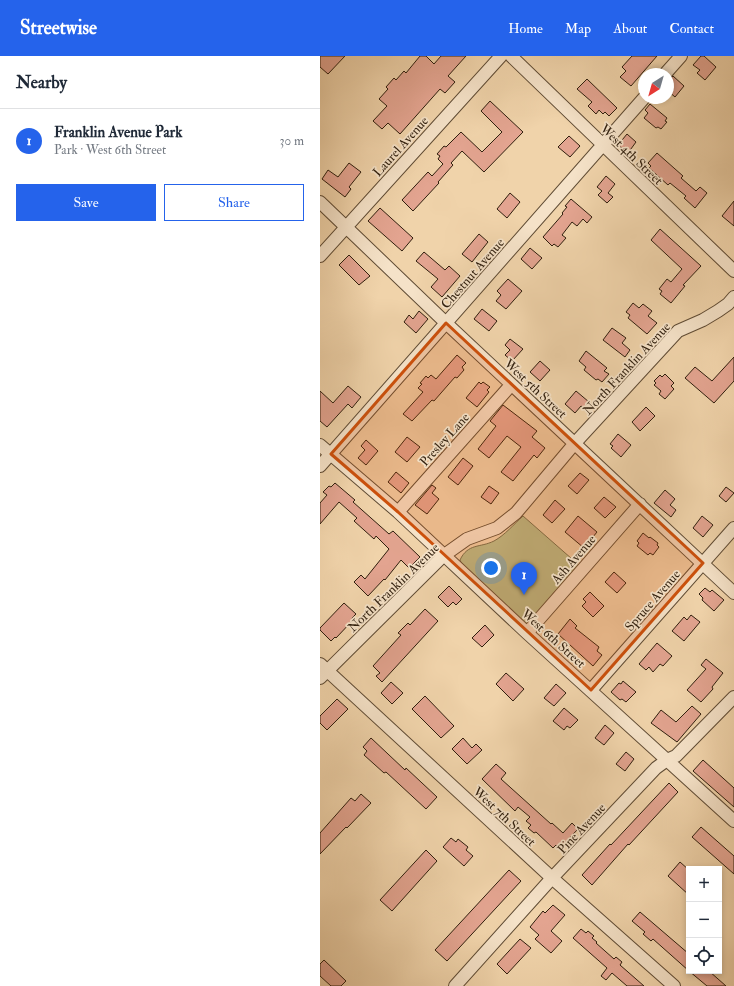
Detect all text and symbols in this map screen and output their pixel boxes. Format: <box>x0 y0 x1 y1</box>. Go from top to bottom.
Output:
text: Streetwise <box>20 16 97 40</box>
text: Home <box>508 20 543 37</box>
text: Map <box>565 20 591 37</box>
text: About <box>613 20 647 37</box>
text: Contact <box>669 20 714 37</box>
north arrow <box>638 68 674 104</box>
text: Nearby <box>16 72 67 93</box>
street label: Laurel Avenue <box>370 113 432 180</box>
street label: West 4th Street <box>596 120 666 189</box>
text: Franklin Avenue Park <box>54 123 182 142</box>
text: 1 <box>27 133 31 149</box>
text: 30 m <box>280 133 304 149</box>
text: Park · West 6th Street <box>54 142 166 158</box>
button: Save <box>16 184 156 221</box>
button: Share <box>164 184 304 221</box>
street label: Chestnut Avenue <box>438 235 508 312</box>
street label: North Franklin Avenue <box>580 319 674 418</box>
street label: West 5th Street <box>500 355 570 422</box>
street label: Presley Lane <box>417 409 474 470</box>
street label: Ash Avenue <box>547 531 600 588</box>
street label: North Franklin Avenue <box>345 540 443 636</box>
your location <box>481 558 501 578</box>
pin: 1 <box>511 562 537 595</box>
street label: Spruce Avenue <box>622 566 685 635</box>
street label: West 6th Street <box>517 605 589 672</box>
street label: West 7th Street <box>469 783 539 850</box>
street label: Pine Avenue <box>554 800 610 857</box>
map controls <box>686 866 722 974</box>
button: + <box>686 866 722 902</box>
button: − <box>686 902 722 938</box>
button: locate <box>686 938 722 974</box>

